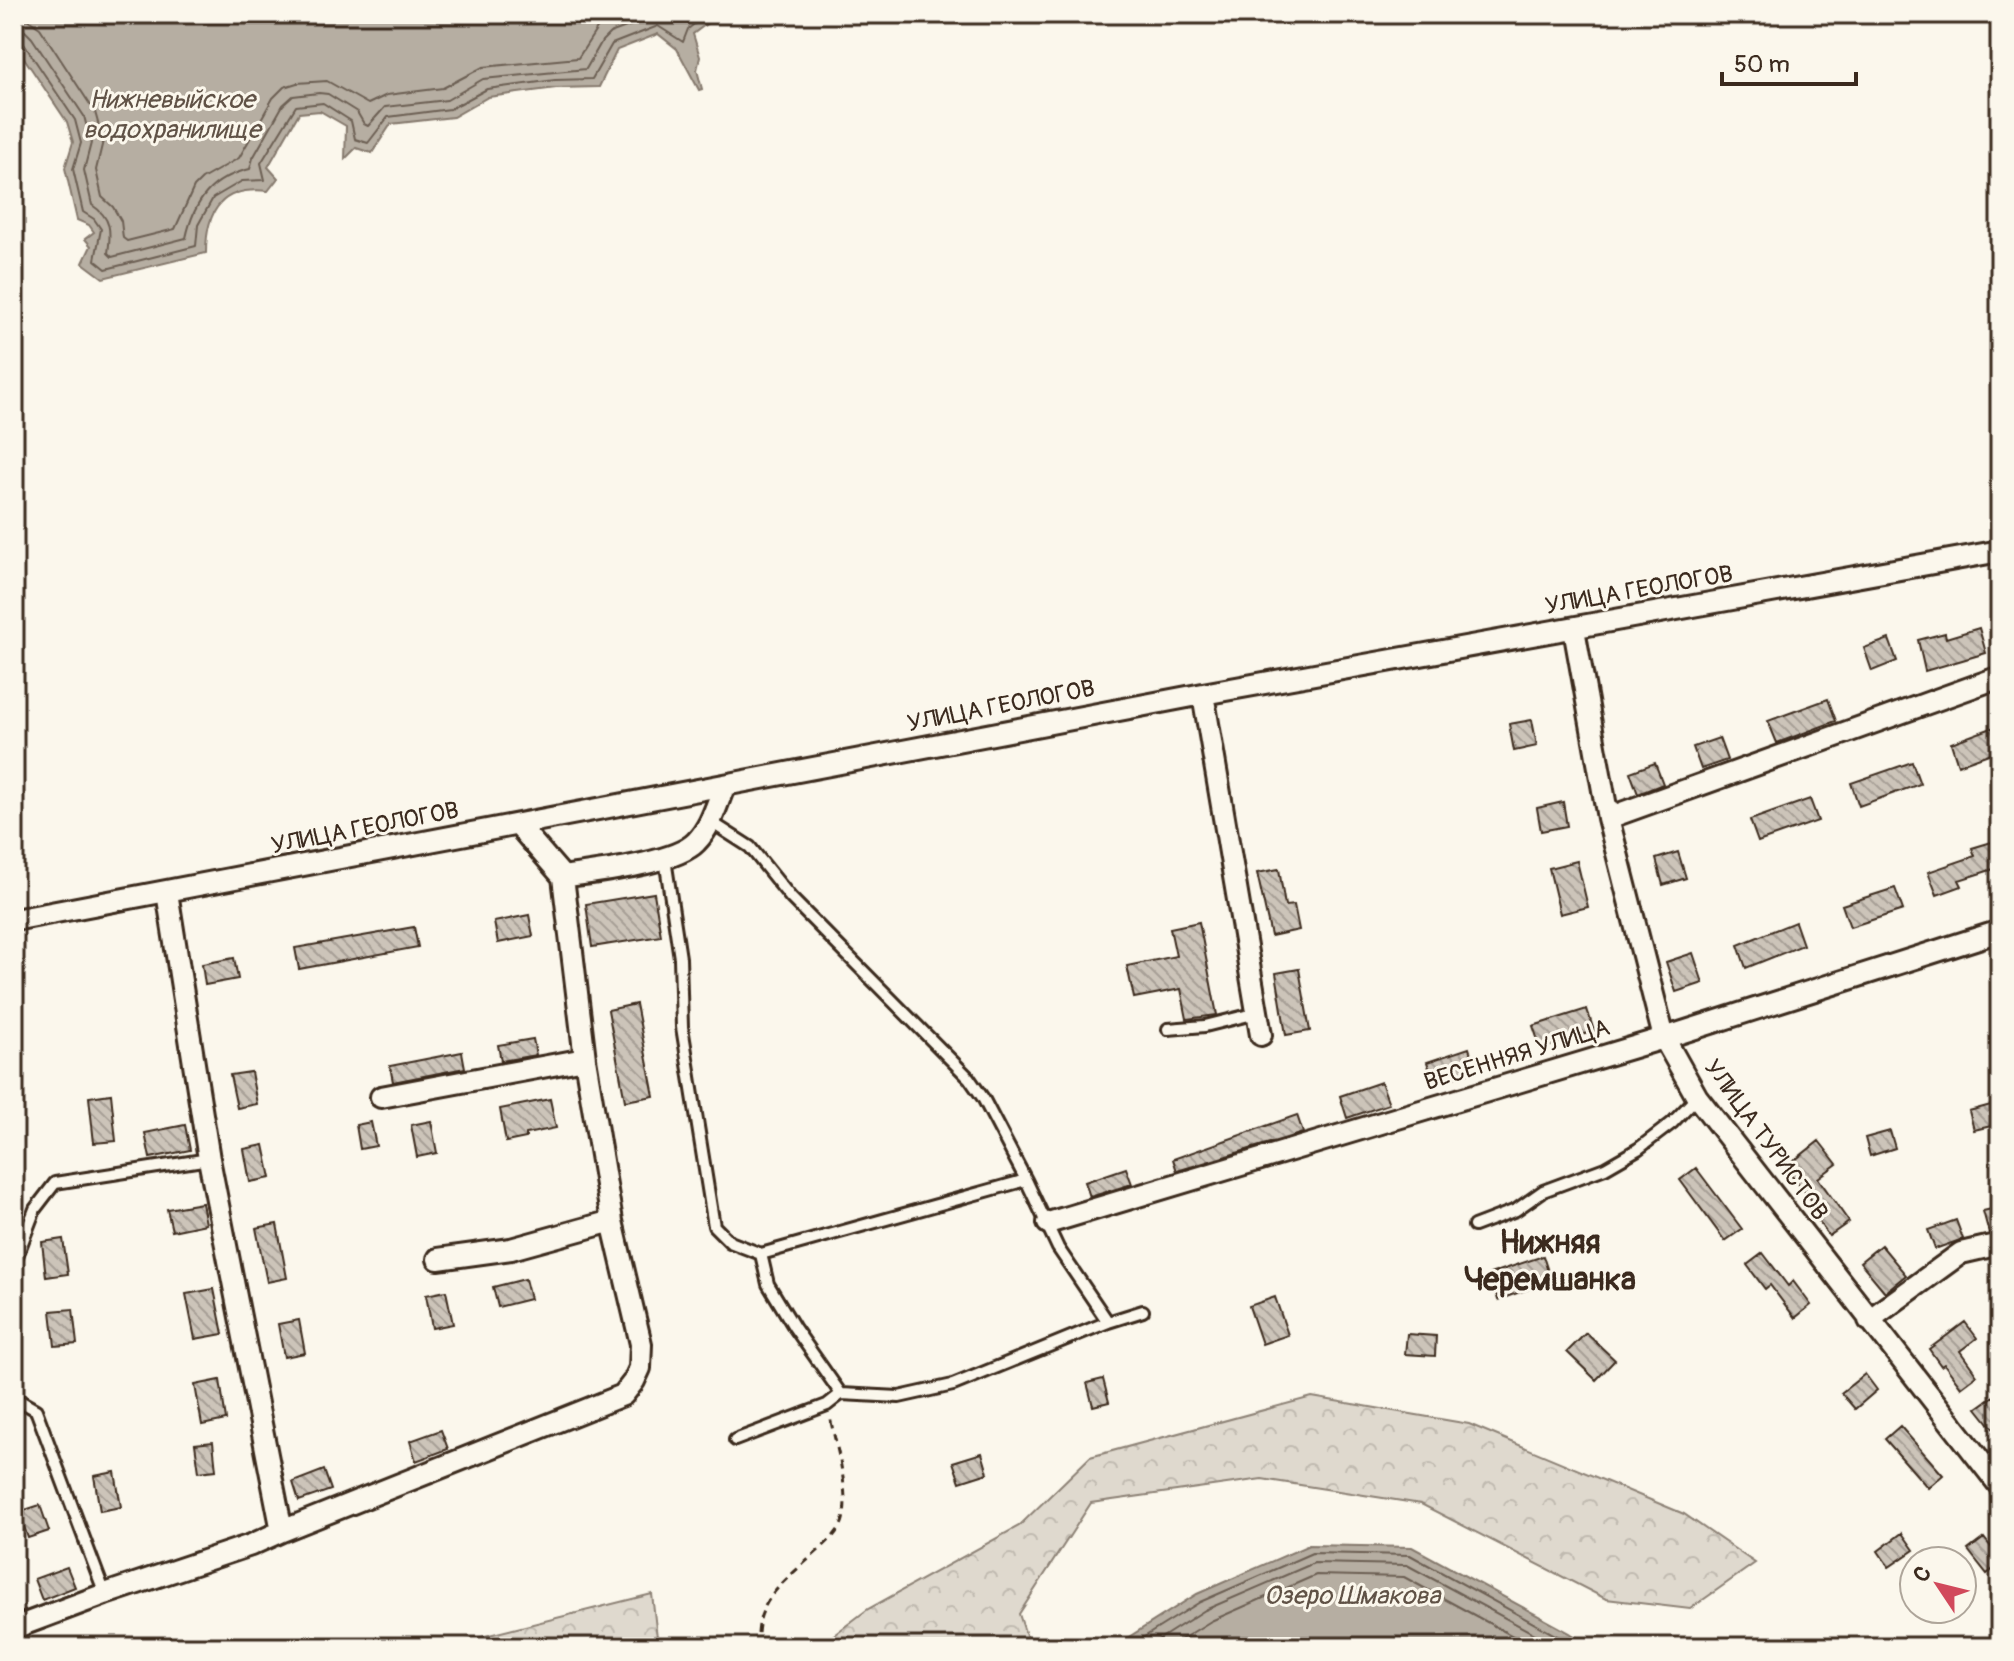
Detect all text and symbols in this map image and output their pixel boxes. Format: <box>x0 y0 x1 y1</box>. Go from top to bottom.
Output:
scale bar <box>1722 36 1856 86</box>
text: 50 m <box>1734 50 1790 79</box>
water label: Нижневыйское водохранилище <box>83 84 263 146</box>
street label: УЛИЦА ГЕОЛОГОВ <box>1543 559 1735 621</box>
street label: УЛИЦА ГЕОЛОГОВ <box>905 674 1097 738</box>
street label: УЛИЦА ГЕОЛОГОВ <box>269 796 461 860</box>
street label: ВЕСЕННЯЯ УЛИЦА <box>1421 1013 1613 1097</box>
street label: УЛИЦА ТУРИСТОВ <box>1698 1054 1834 1226</box>
district label: Нижняя Черемшанка <box>1464 1223 1636 1300</box>
north arrow <box>1898 1545 1978 1625</box>
text: С <box>1907 1560 1938 1588</box>
water label: Озеро Шмакова <box>1264 1580 1442 1612</box>

